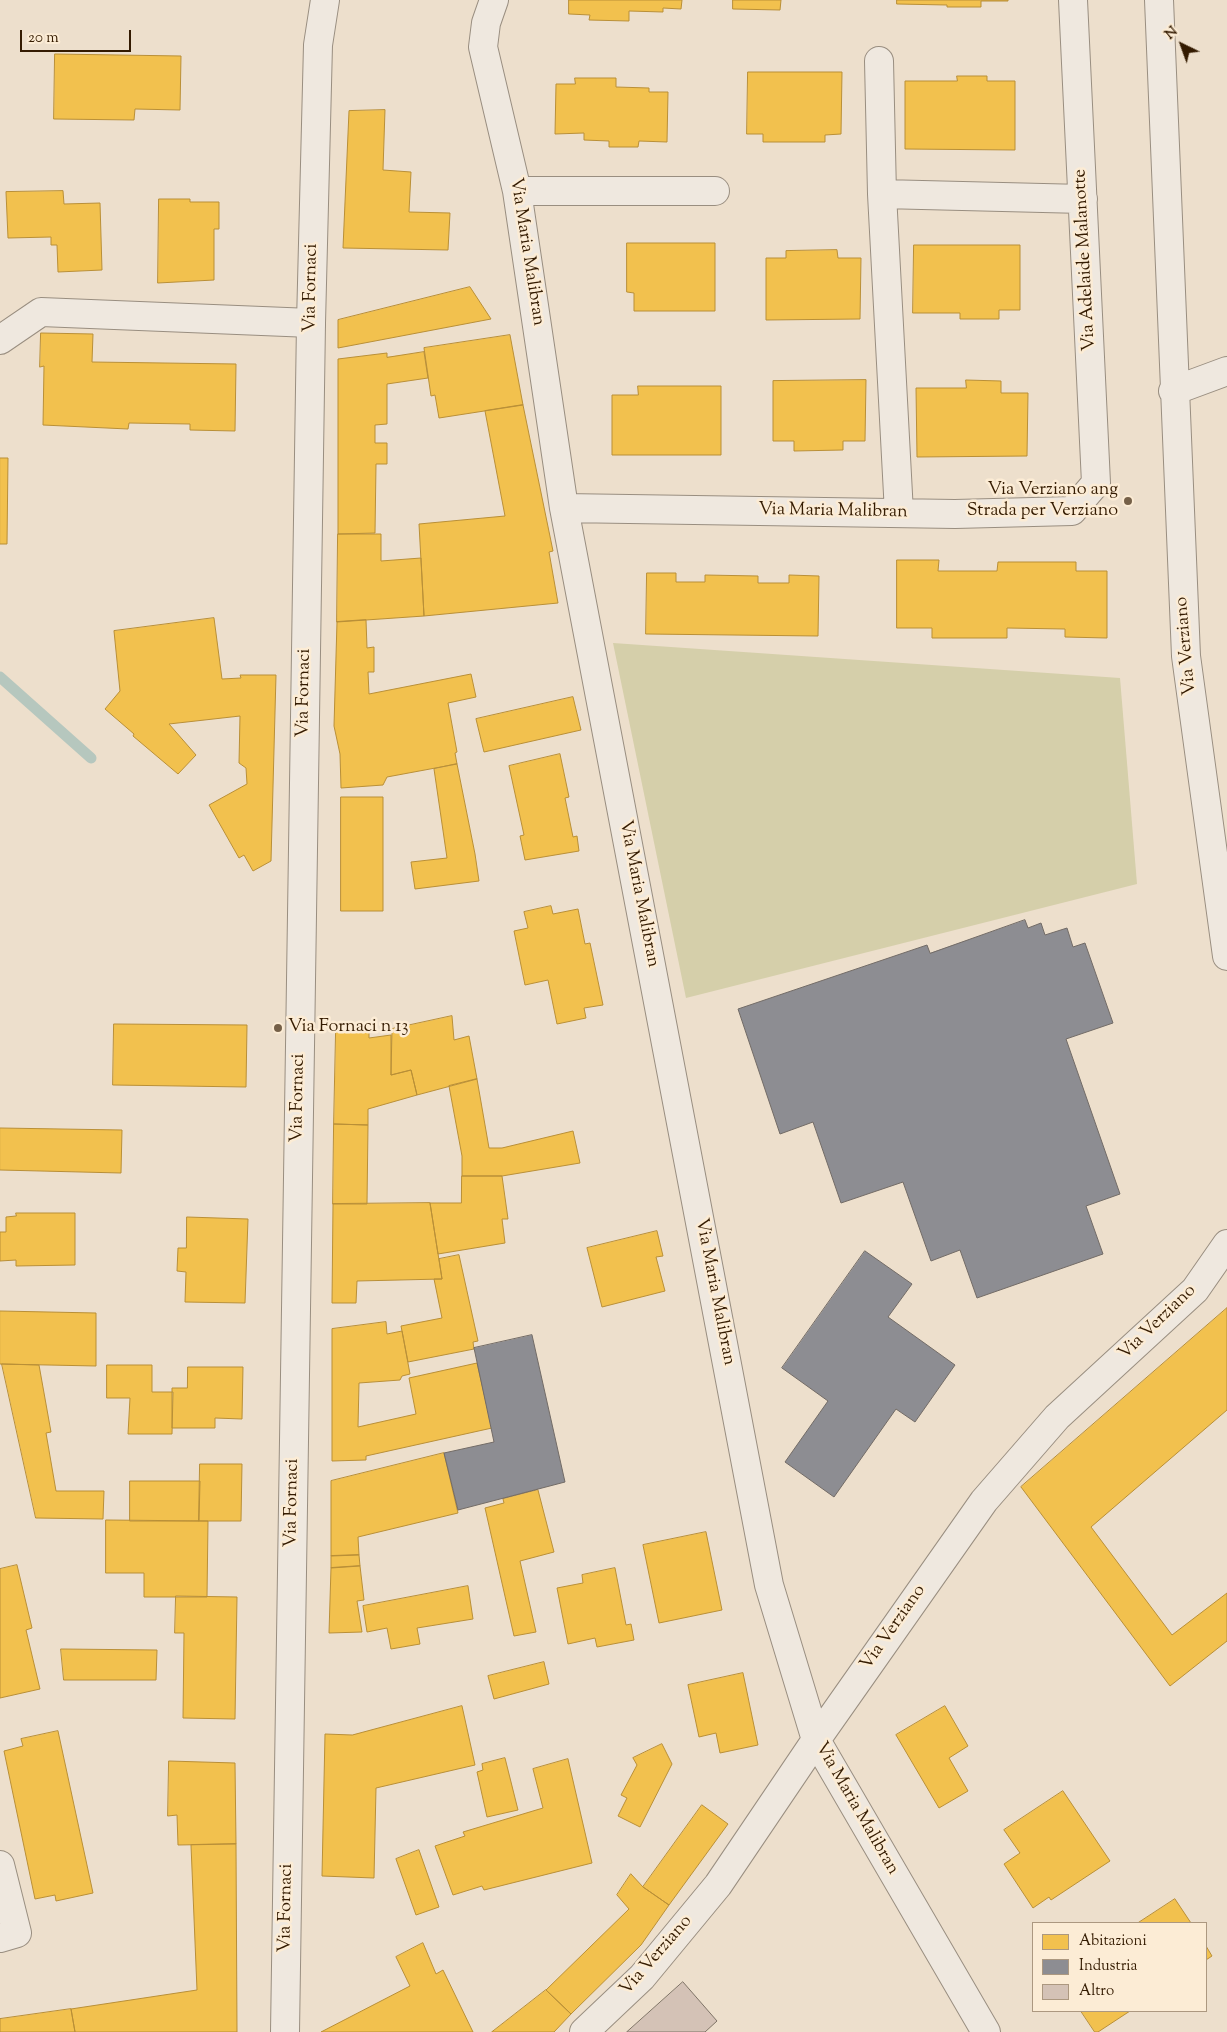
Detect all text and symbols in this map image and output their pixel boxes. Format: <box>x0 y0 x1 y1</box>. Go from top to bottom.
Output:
scale bar <box>22 20 134 52</box>
north arrow <box>1157 20 1207 70</box>
text: N <box>1161 23 1183 45</box>
text: 20 m <box>28 28 59 49</box>
street label: Via Adelaide Malanotte <box>1070 168 1102 352</box>
street label: Via Maria Malibran <box>504 176 548 328</box>
street label: Via Fornaci <box>300 243 324 333</box>
place label: Via Verziano ang Strada per Verziano <box>967 480 1118 522</box>
marker: Via Verziano ang Strada per Verziano <box>1122 495 1134 507</box>
street label: Via Maria Malibran <box>758 500 908 524</box>
street label: Via Verziano <box>1172 596 1202 696</box>
street label: Via Fornaci <box>293 648 317 738</box>
street label: Via Maria Malibran <box>613 819 663 969</box>
place label: Via Fornaci n 13 <box>288 1017 409 1039</box>
marker: Via Fornaci n 13 <box>272 1022 284 1034</box>
street label: Via Fornaci <box>287 1053 311 1143</box>
street label: Via Maria Malibran <box>689 1217 739 1367</box>
street label: Via Verziano <box>1115 1281 1201 1365</box>
street label: Via Fornaci <box>281 1458 305 1548</box>
street label: Via Verziano <box>857 1581 931 1675</box>
street label: Via Maria Malibran <box>809 1739 903 1879</box>
street label: Via Fornaci <box>275 1863 299 1953</box>
street label: Via Verziano <box>616 1912 698 2000</box>
legend <box>1032 1922 1207 2012</box>
text: Abitazioni <box>1079 1931 1147 1952</box>
text: Industria <box>1079 1956 1137 1977</box>
text: Altro <box>1079 1981 1114 2002</box>

